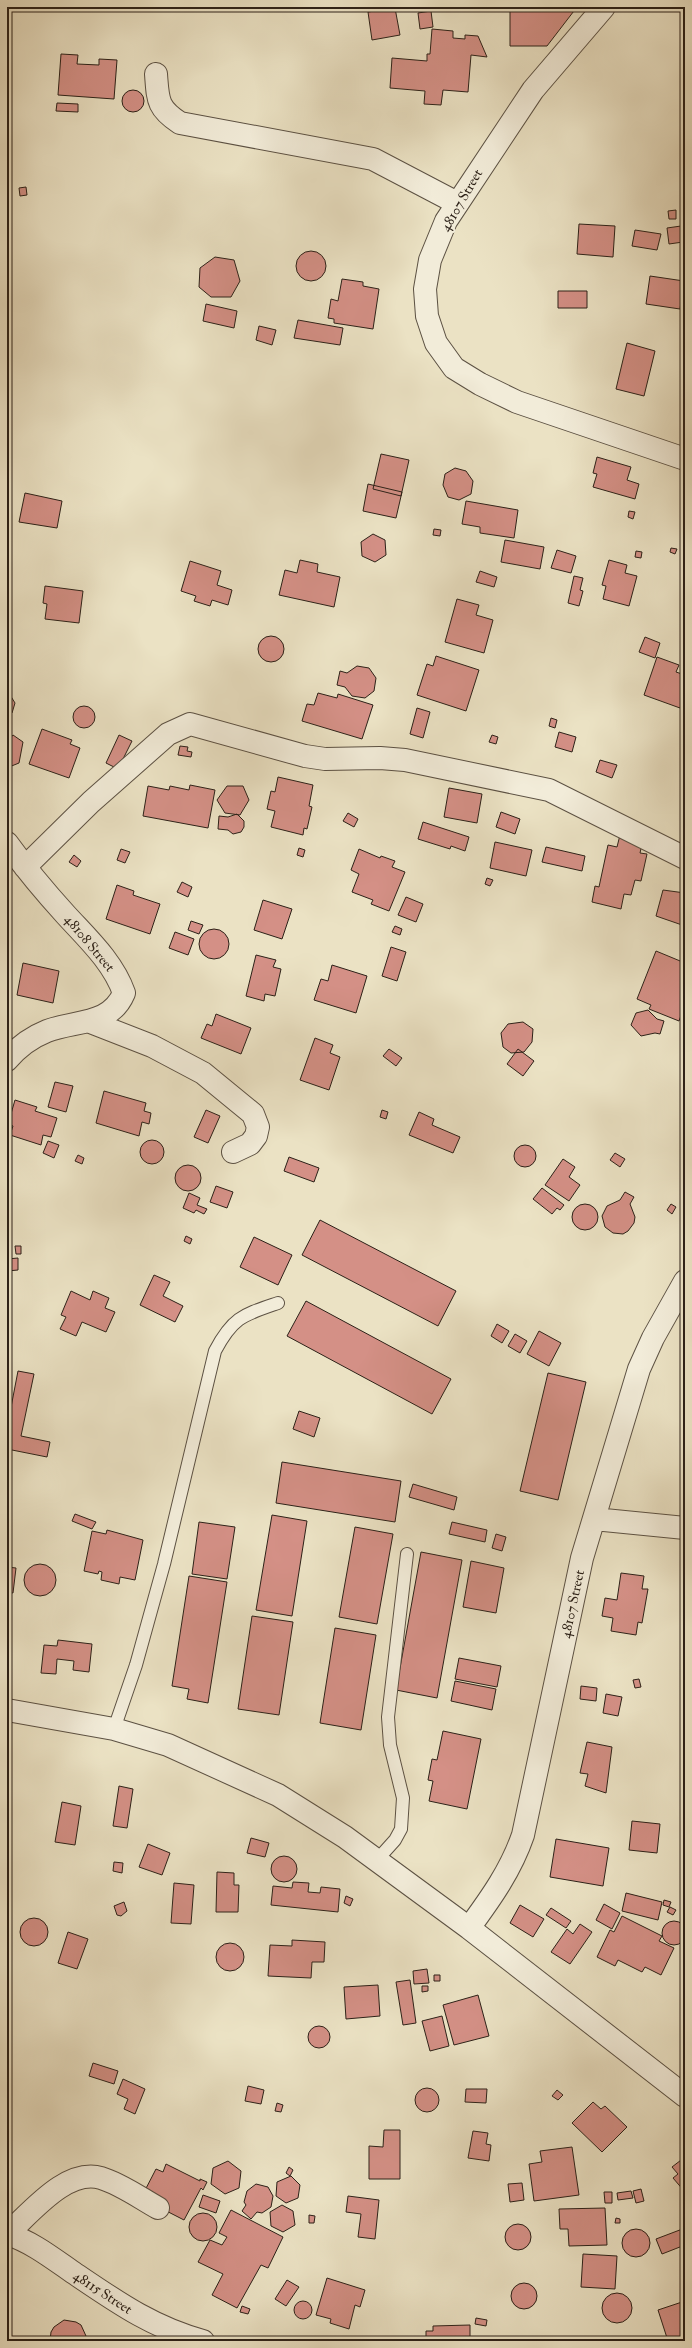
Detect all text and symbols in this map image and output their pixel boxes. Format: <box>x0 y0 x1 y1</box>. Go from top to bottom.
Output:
street label: 48107 Street <box>437 166 486 235</box>
street label: 48108 Street <box>61 911 119 976</box>
street label: 48107 Street <box>557 1568 588 1640</box>
street label: 48115 Street <box>70 2267 136 2318</box>

